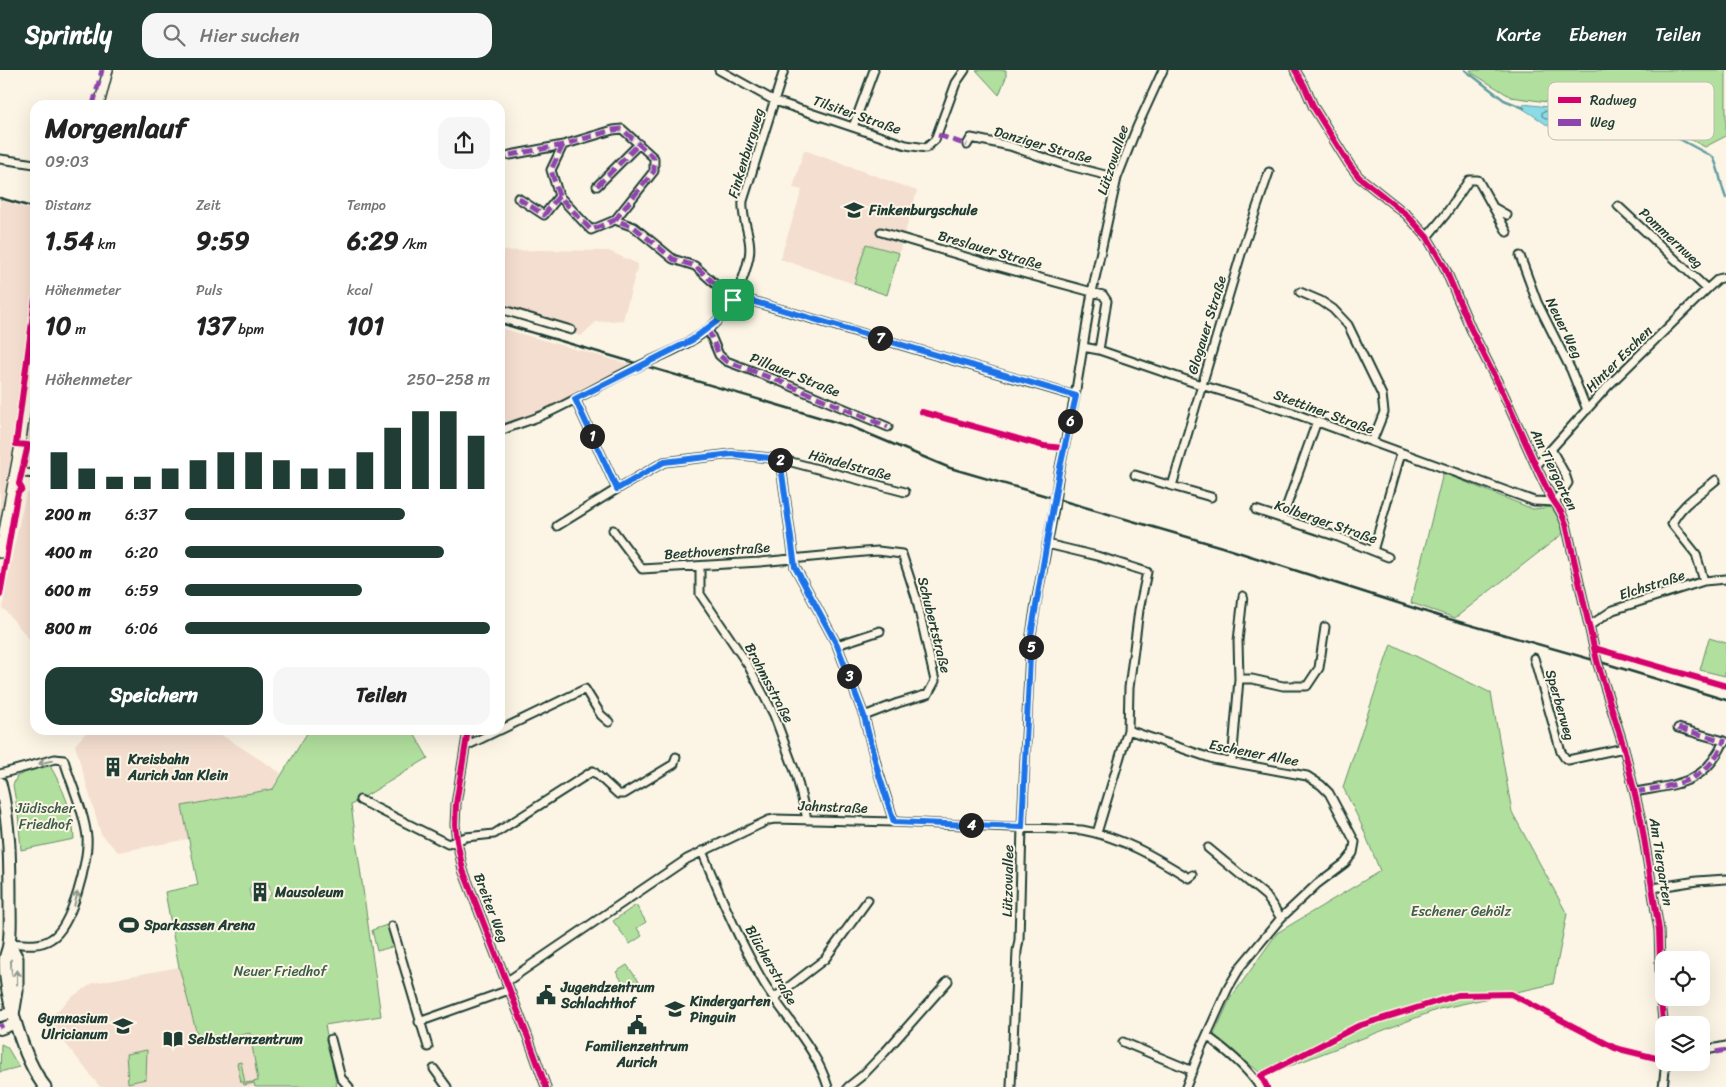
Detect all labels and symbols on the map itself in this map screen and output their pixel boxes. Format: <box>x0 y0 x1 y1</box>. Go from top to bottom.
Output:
legend <box>1548 82 1714 140</box>
street label: Tilsiter Straße <box>809 88 905 142</box>
text: Radweg <box>1590 88 1637 113</box>
street label: Finkenburgweg <box>720 105 772 201</box>
text: Weg <box>1590 110 1615 135</box>
street label: Danziger Straße <box>991 119 1095 171</box>
street label: Lützowallee <box>1090 122 1136 198</box>
place label: Finkenburgschule <box>868 198 979 223</box>
school or university icon: Finkenburgschule <box>843 199 865 221</box>
street label: Pommernweg <box>1633 201 1709 275</box>
street label: Breslauer Straße <box>935 223 1045 277</box>
street label: Glogauer Straße <box>1180 272 1234 377</box>
pin <box>712 279 754 321</box>
street label: Neuer Weg <box>1538 293 1590 363</box>
street label: Hinter Eschen <box>1579 319 1659 399</box>
pin: 7 <box>868 326 892 350</box>
street label: Pillauer Straße <box>746 346 844 405</box>
street label: Stettiner Straße <box>1270 382 1378 442</box>
pin: 6 <box>1058 408 1082 434</box>
pin: 1 <box>580 424 604 448</box>
street label: Am Tiergarten <box>1523 424 1585 516</box>
street label: Händelstraße <box>806 442 894 488</box>
pin: 2 <box>768 448 792 472</box>
street label: Kolberger Straße <box>1271 493 1381 551</box>
street label: Beethovenstraße <box>663 535 771 567</box>
street label: Elchstraße <box>1616 563 1688 607</box>
street label: Schubertstraße <box>910 574 958 676</box>
pin: 5 <box>1018 634 1044 660</box>
street label: Brahmsstraße <box>737 638 801 728</box>
pin: 3 <box>836 664 862 688</box>
street label: Sperberweg <box>1538 666 1582 744</box>
street label: Eschener Allee <box>1207 732 1301 774</box>
place label: Kreisbahn Aurich Jan Klein <box>127 747 229 788</box>
building icon: Kreisbahn Aurich Jan Klein <box>102 756 124 778</box>
one-way arrow <box>38 757 54 767</box>
street label: Jahnstraße <box>797 793 868 821</box>
park label: Jüdischer Friedhof <box>14 796 76 837</box>
pin: 4 <box>958 812 984 838</box>
street label: Am Tiergarten <box>1642 815 1680 908</box>
street label: Lützowallee <box>995 845 1021 917</box>
street label: Breiter Weg <box>466 869 516 947</box>
place label: Mausoleum <box>274 880 344 905</box>
building icon: Mausoleum <box>249 881 271 903</box>
one-way arrow <box>71 892 81 908</box>
park label: Eschener Gehölz <box>1411 899 1512 924</box>
place label: Sparkassen Arena <box>143 913 256 938</box>
sports icon: Sparkassen Arena <box>118 914 140 936</box>
street label: Blücherstraße <box>738 920 804 1010</box>
park label: Neuer Friedhof <box>234 959 328 984</box>
one-way arrow <box>12 969 22 985</box>
place label: Jugendzentrum Schlachthof <box>560 975 655 1016</box>
public building icon: Jugendzentrum Schlachthof <box>535 984 557 1006</box>
place label: Kindergarten Pinguin <box>689 989 771 1030</box>
school or university icon: Kindergarten Pinguin <box>664 998 686 1020</box>
place label: Gymnasium Ulricianum <box>37 1006 108 1047</box>
public building icon: Familienzentrum Aurich <box>626 1014 648 1036</box>
school or university icon: Gymnasium Ulricianum <box>112 1015 134 1037</box>
place label: Selbstlernzentrum <box>187 1027 303 1052</box>
library icon: Selbstlernzentrum <box>162 1028 184 1050</box>
place label: Familienzentrum Aurich <box>585 1034 689 1075</box>

